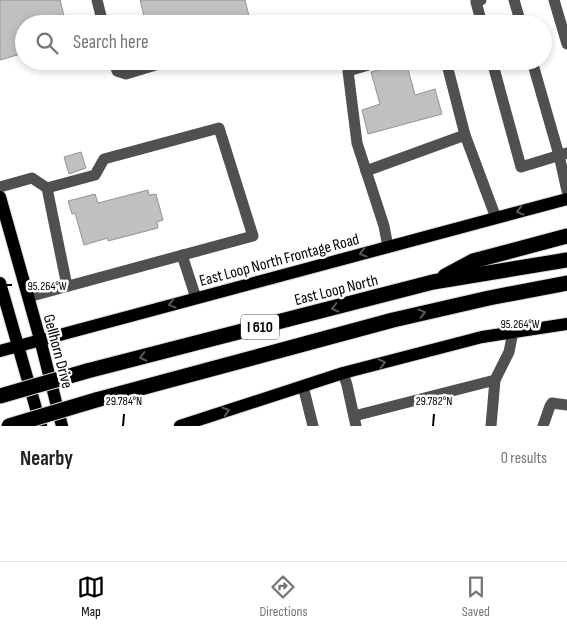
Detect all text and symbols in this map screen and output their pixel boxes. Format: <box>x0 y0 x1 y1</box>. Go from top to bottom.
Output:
search box <box>15 15 552 70</box>
icon: search <box>33 29 61 57</box>
text: Search here <box>73 31 149 54</box>
one-way arrow <box>516 206 524 216</box>
street label: East Loop North Frontage Road <box>197 228 361 290</box>
one-way arrow <box>359 248 367 258</box>
street label: East Loop North <box>292 269 380 309</box>
text: 95.264°W <box>27 279 67 294</box>
one-way arrow <box>169 299 177 309</box>
one-way arrow <box>331 302 339 312</box>
one-way arrow <box>418 308 426 319</box>
street label: Gellhorn Drive <box>39 312 77 390</box>
road number: I 610 <box>241 314 279 340</box>
text: 95.264°W <box>500 317 540 332</box>
one-way arrow <box>139 351 148 362</box>
one-way arrow <box>377 359 385 369</box>
text: 29.784°N <box>106 394 142 409</box>
text: 29.782°N <box>416 394 452 409</box>
one-way arrow <box>222 407 230 417</box>
text: Nearby <box>20 446 73 471</box>
text: 0 results <box>501 449 547 468</box>
tab: Map <box>77 573 105 620</box>
tab: Directions <box>259 573 308 620</box>
tab: Saved <box>462 573 490 620</box>

